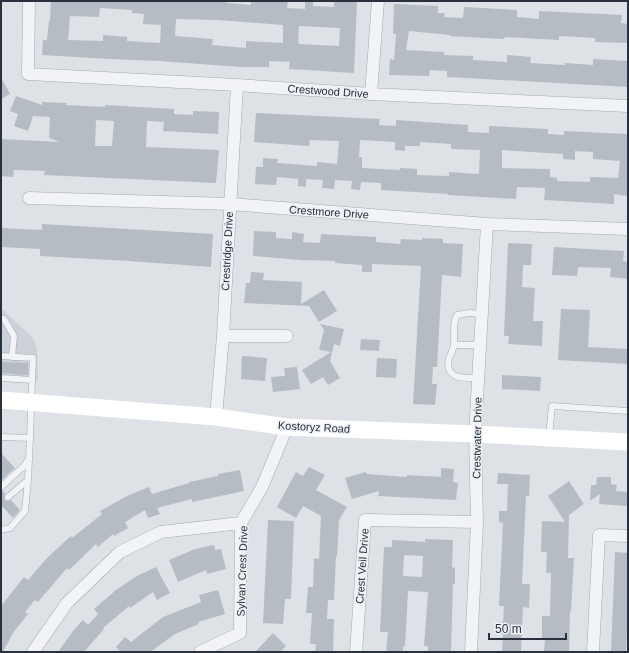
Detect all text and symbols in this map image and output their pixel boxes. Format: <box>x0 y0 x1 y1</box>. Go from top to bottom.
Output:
street label: Crestwood Drive <box>287 82 369 100</box>
street label: Crestmore Drive <box>289 203 369 221</box>
street label: Crestridge Drive <box>219 211 235 291</box>
street label: Crestwater Drive <box>470 397 484 479</box>
street label: Kostoryz Road <box>278 419 350 435</box>
street label: Sylvan Crest Drive <box>234 525 250 617</box>
street label: Crest Veil Drive <box>353 528 371 604</box>
scale bar <box>489 615 566 641</box>
text: 50 m <box>495 622 522 636</box>

